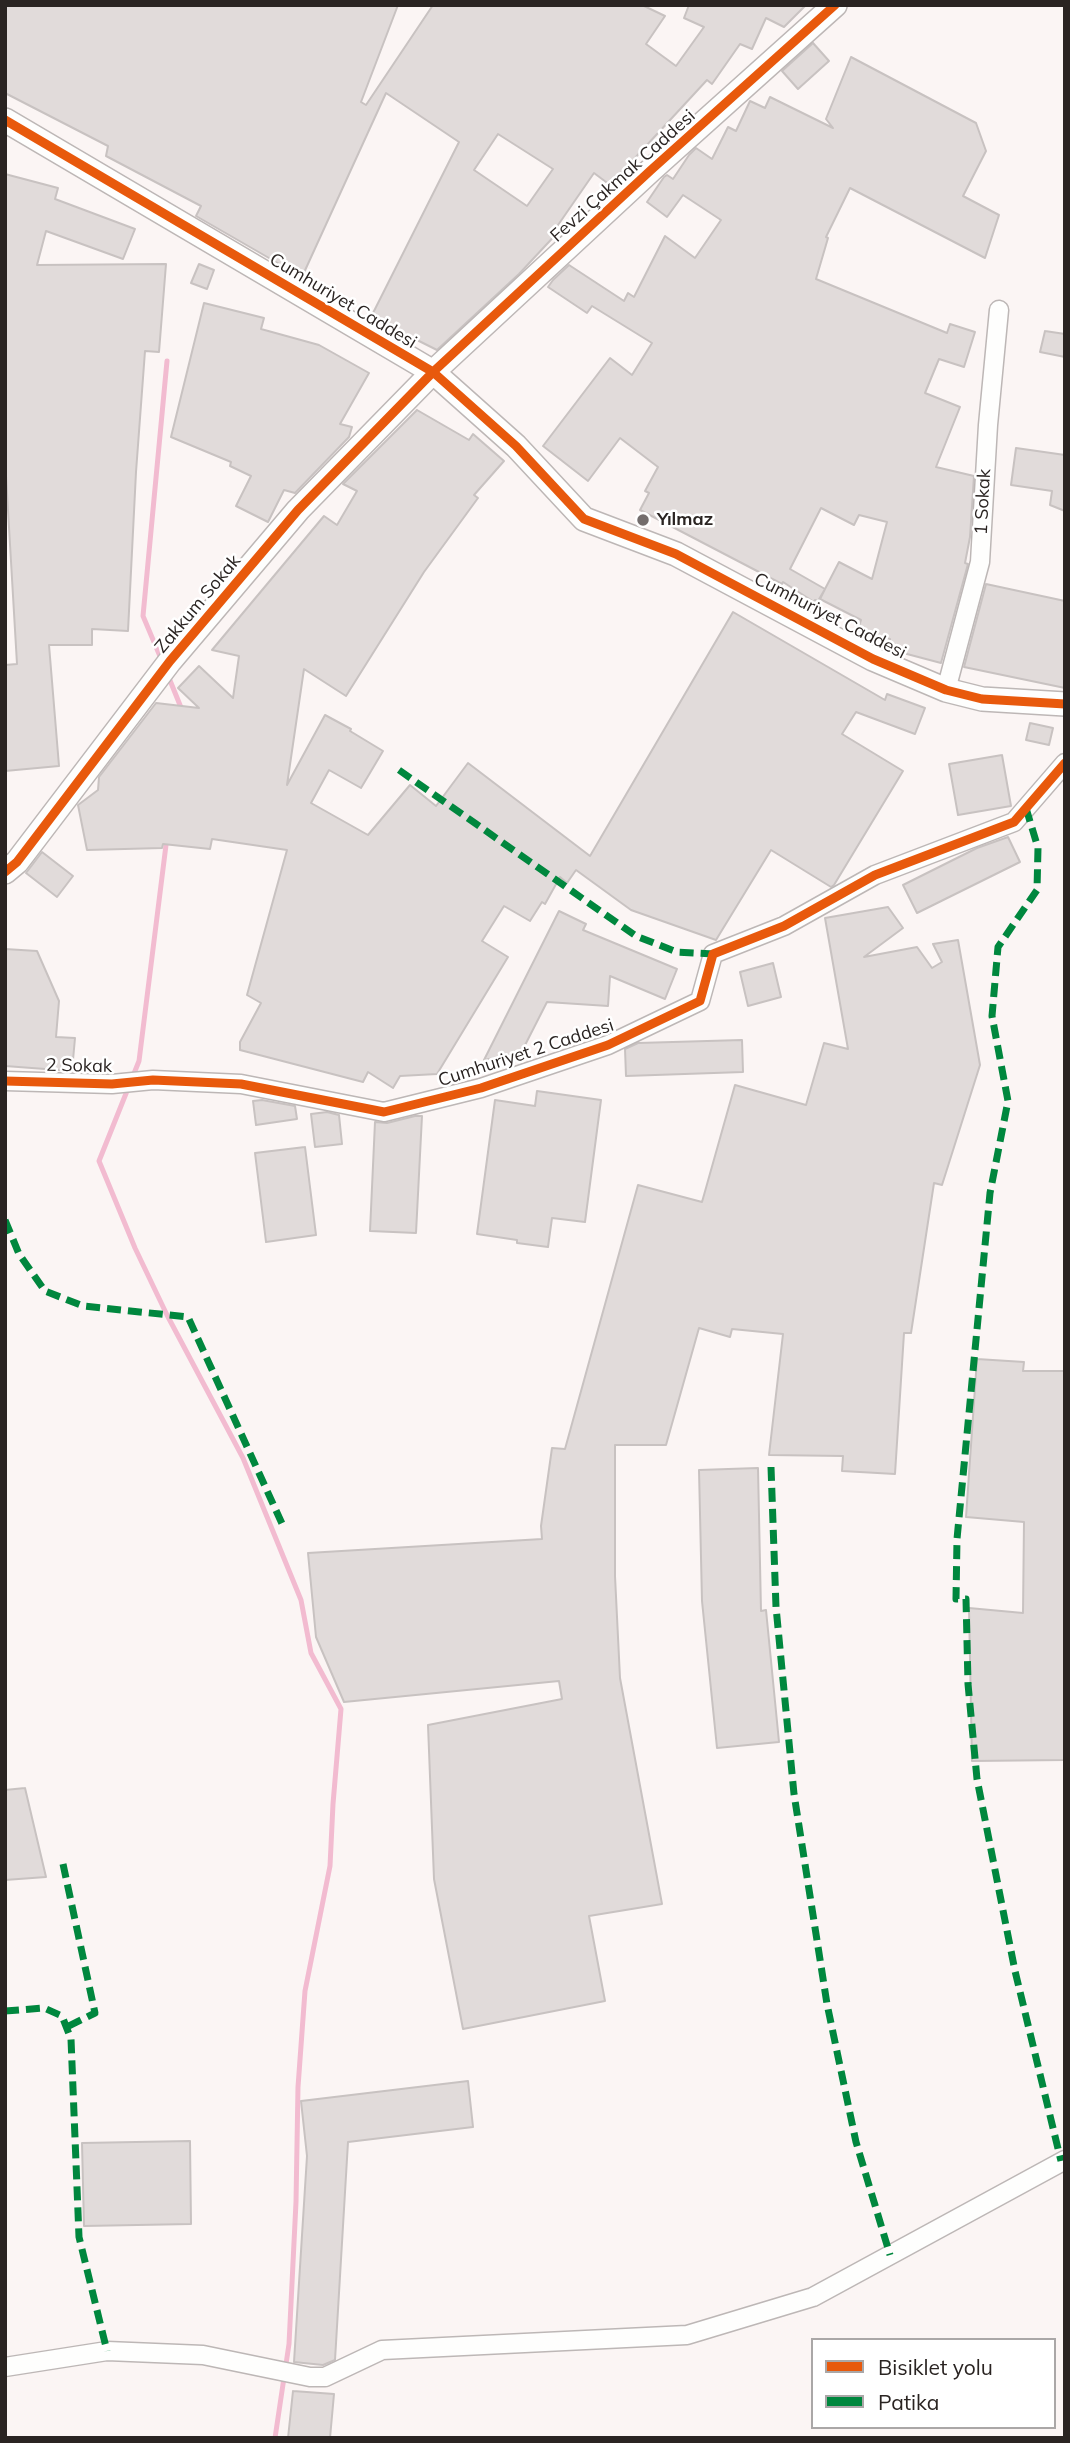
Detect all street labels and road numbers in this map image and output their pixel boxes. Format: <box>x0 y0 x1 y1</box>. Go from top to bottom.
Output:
street label: Fevzi Çakmak Caddesi <box>546 105 700 247</box>
street label: Cumhuriyet Caddesi <box>266 249 420 353</box>
street label: 1 Sokak <box>970 468 996 536</box>
street label: Zakkum Sokak <box>151 551 245 657</box>
street label: Cumhuriyet Caddesi <box>750 568 910 664</box>
street label: Cumhuriyet 2 Caddesi <box>436 1014 616 1092</box>
street label: 2 Sokak <box>46 1055 112 1077</box>

